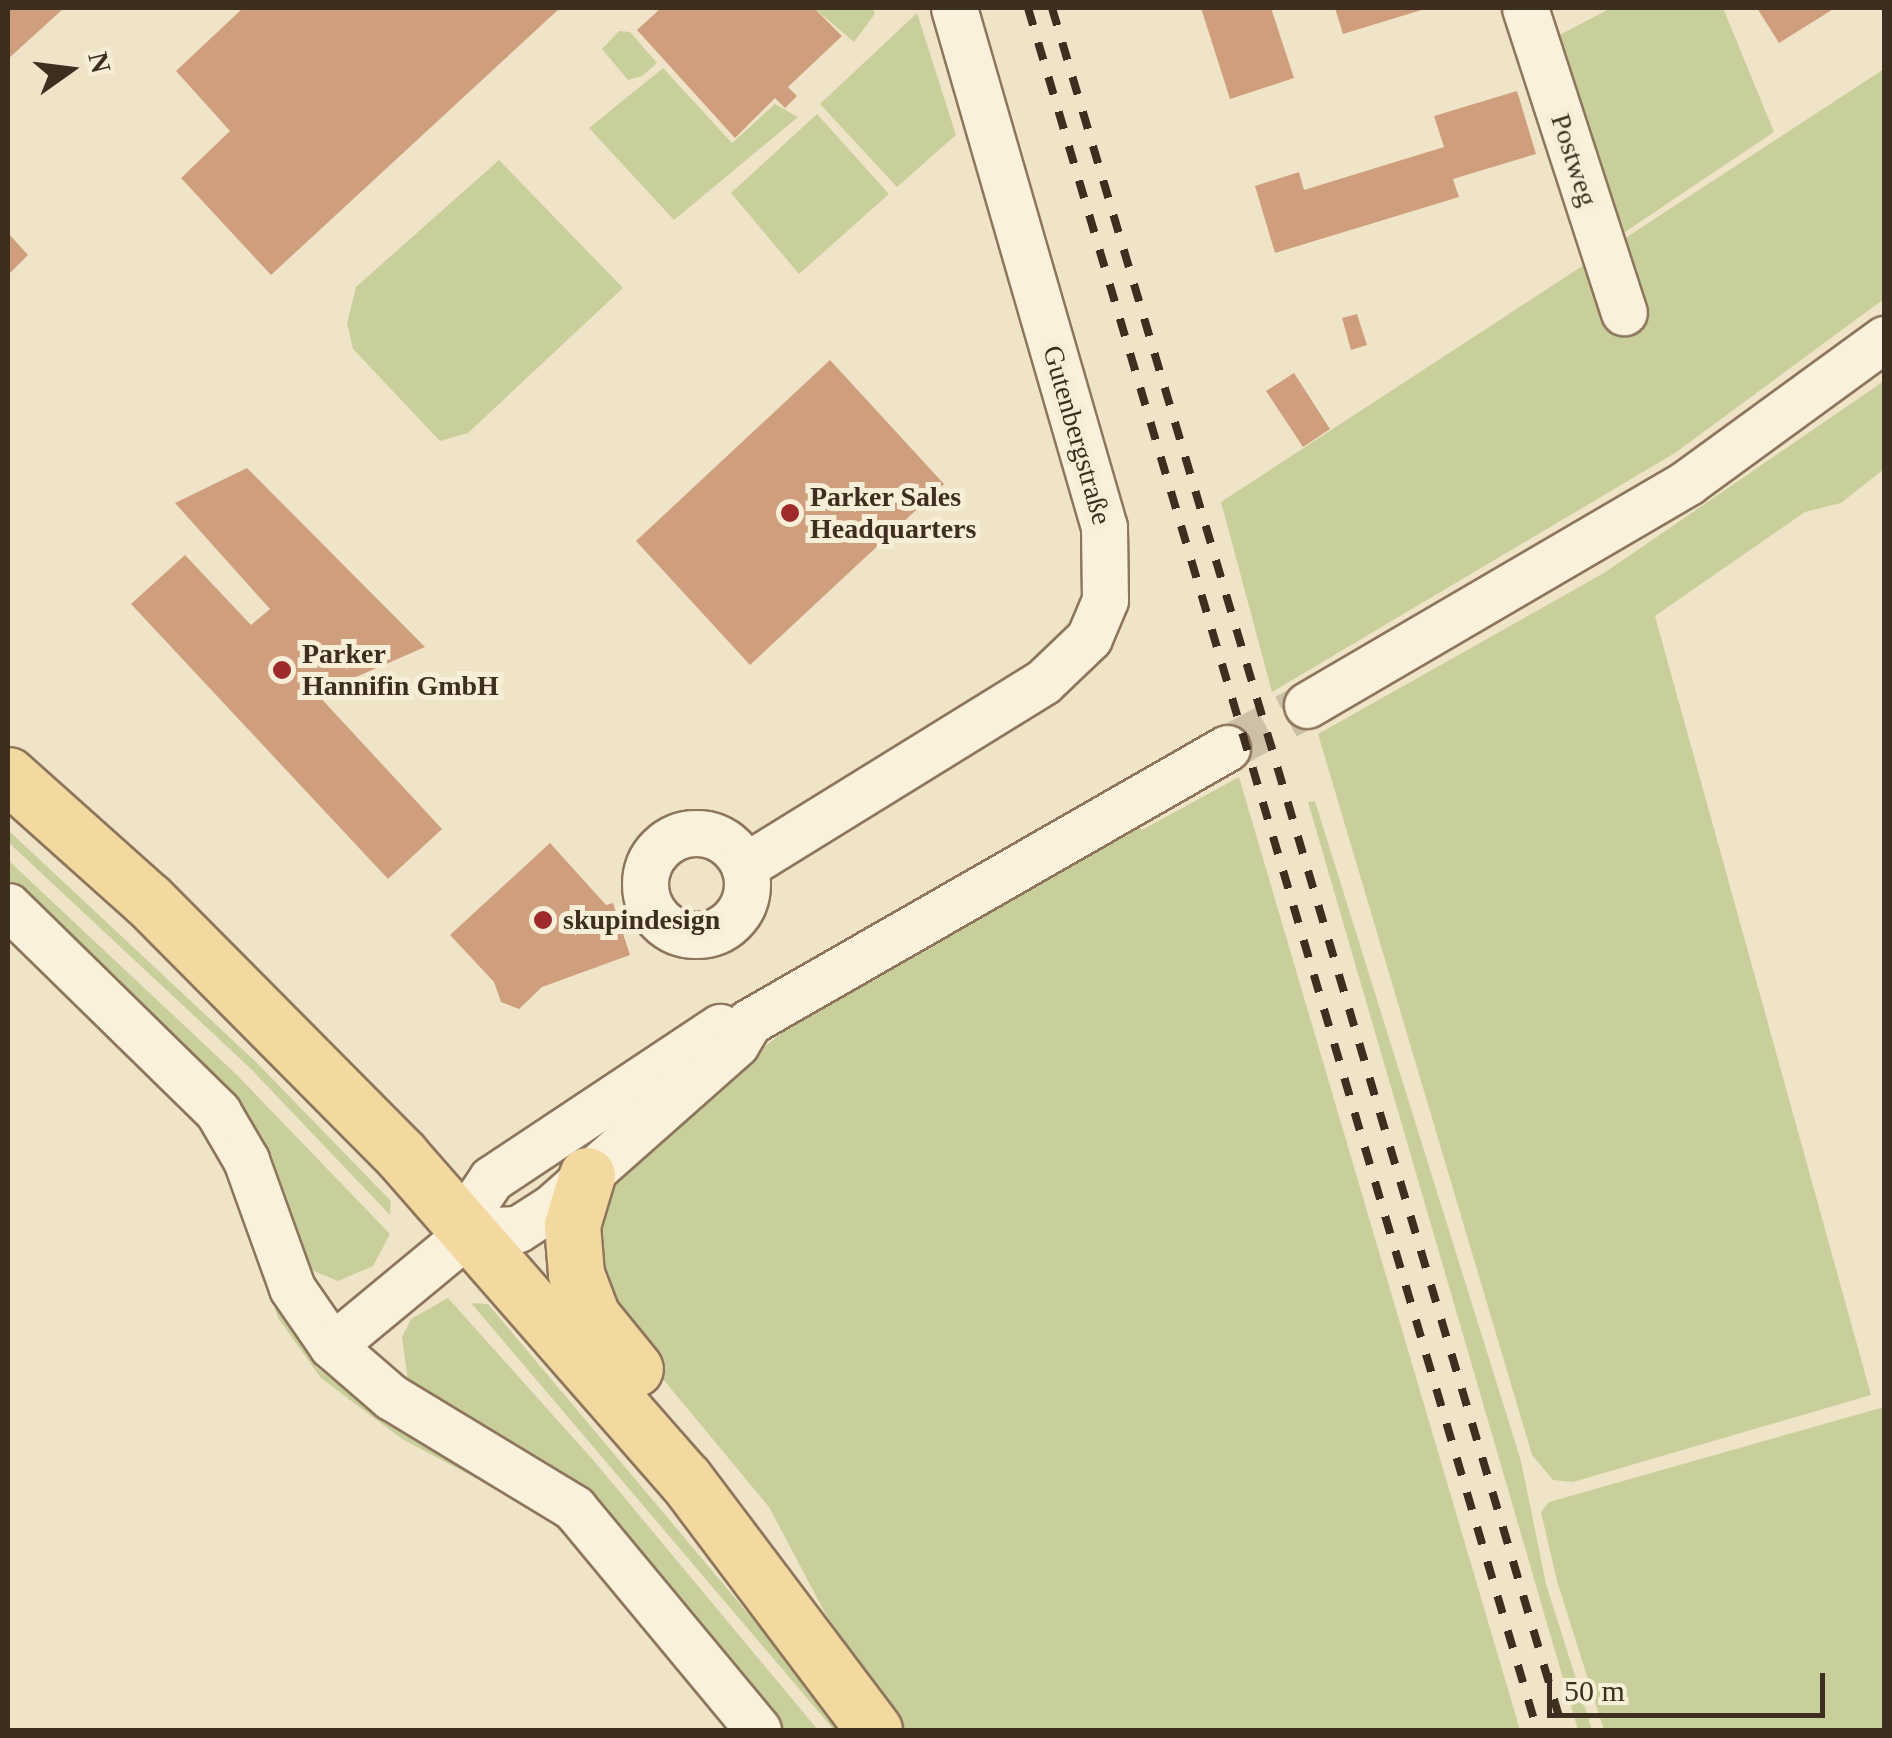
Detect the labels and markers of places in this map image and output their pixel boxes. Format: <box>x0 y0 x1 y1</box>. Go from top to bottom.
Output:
place label: Parker Sales Headquarters <box>810 480 976 546</box>
marker: Parker Sales Headquarters <box>779 502 801 524</box>
place label: Parker Hannifin GmbH <box>302 637 499 703</box>
marker: Parker Hannifin GmbH <box>271 659 293 681</box>
place label: skupindesign <box>563 903 720 937</box>
marker: skupindesign <box>532 909 554 931</box>

